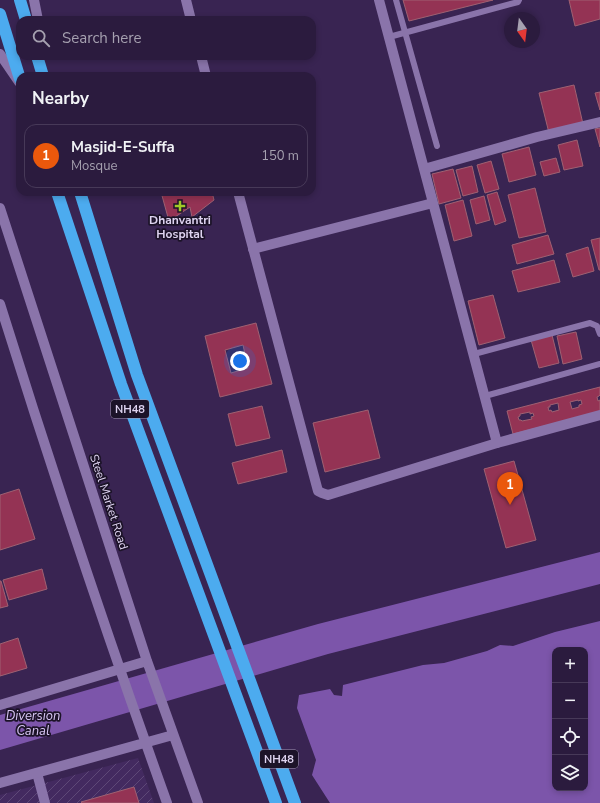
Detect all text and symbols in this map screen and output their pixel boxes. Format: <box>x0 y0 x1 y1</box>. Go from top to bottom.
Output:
north arrow <box>504 12 540 48</box>
search box <box>16 16 316 60</box>
icon: search <box>30 27 52 49</box>
text: Search here <box>62 28 142 48</box>
text: Nearby <box>32 87 89 110</box>
text: Masjid-E-Suffa <box>71 137 175 157</box>
text: 1 <box>42 147 50 165</box>
text: 150 m <box>261 147 299 165</box>
text: Mosque <box>71 157 117 175</box>
marker: Dhanvantri Hospital <box>174 200 186 212</box>
place label: Dhanvantri Hospital <box>149 212 211 242</box>
your location <box>230 351 250 371</box>
road number: NH48 <box>111 400 149 418</box>
street label: Steel Market Road <box>86 452 132 552</box>
pin: 1 <box>497 472 523 505</box>
map controls <box>552 647 588 791</box>
button: + <box>552 647 588 683</box>
button: − <box>552 683 588 719</box>
water label: Diversion Canal <box>6 707 60 740</box>
button: locate <box>552 719 588 755</box>
road number: NH48 <box>260 750 298 768</box>
button: layers <box>552 755 588 791</box>

